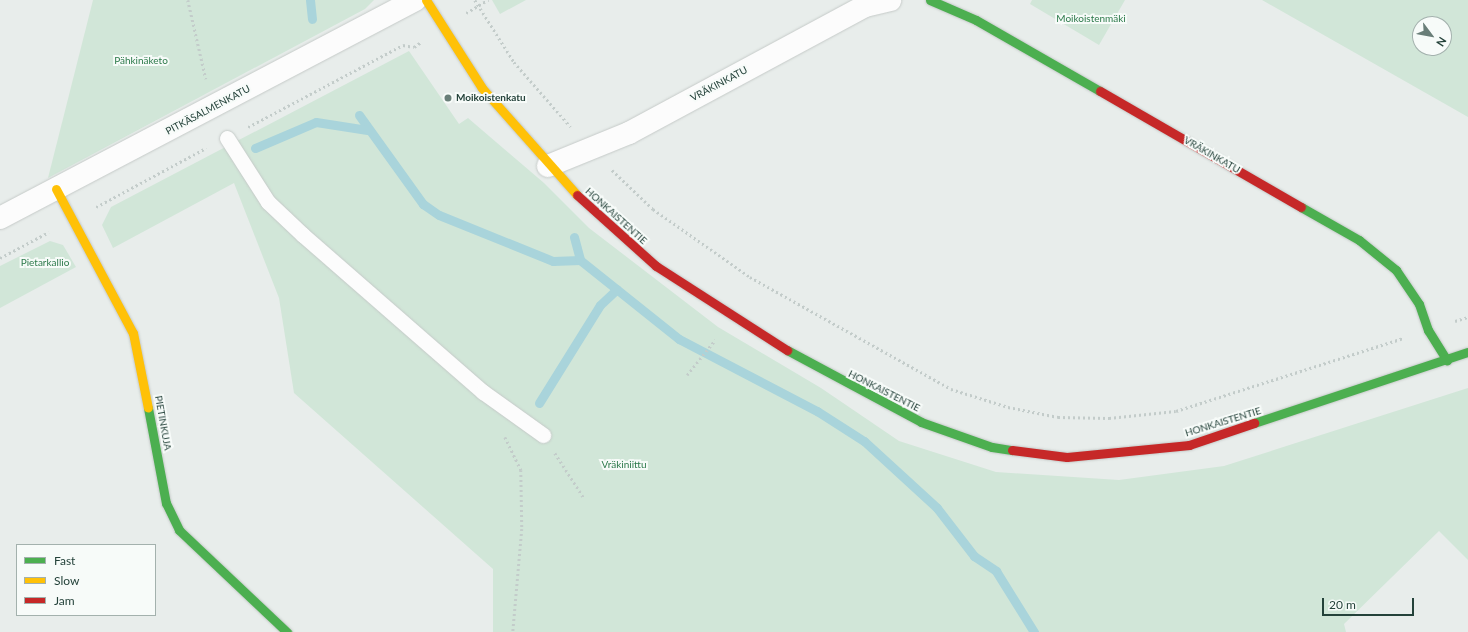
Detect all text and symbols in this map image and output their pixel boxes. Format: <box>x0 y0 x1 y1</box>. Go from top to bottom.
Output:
park label: Moikoistenmäki <box>1056 13 1126 25</box>
north arrow <box>1412 16 1452 56</box>
text: N <box>1434 35 1450 49</box>
park label: Pähkinäketo <box>114 55 168 67</box>
street label: VRÄKINKATU <box>688 64 750 104</box>
street label: PITKÄSALMENKATU <box>164 83 252 137</box>
place label: Moikoistenkatu <box>456 92 526 104</box>
marker: Moikoistenkatu <box>443 93 453 103</box>
street label: VRÄKINKATU <box>1182 134 1242 176</box>
street label: HONKAISTENTIE <box>583 185 649 247</box>
park label: Pietarkallio <box>21 257 69 269</box>
street label: HONKAISTENTIE <box>846 368 922 414</box>
street label: PIETINKUJA <box>152 395 174 451</box>
street label: HONKAISTENTIE <box>1184 405 1262 439</box>
park label: Vräkiniittu <box>601 459 647 471</box>
legend <box>16 544 156 616</box>
text: Fast <box>54 553 75 568</box>
text: Slow <box>54 573 79 588</box>
scale bar <box>1324 590 1416 616</box>
text: Jam <box>54 593 75 608</box>
text: 20 m <box>1329 597 1356 612</box>

